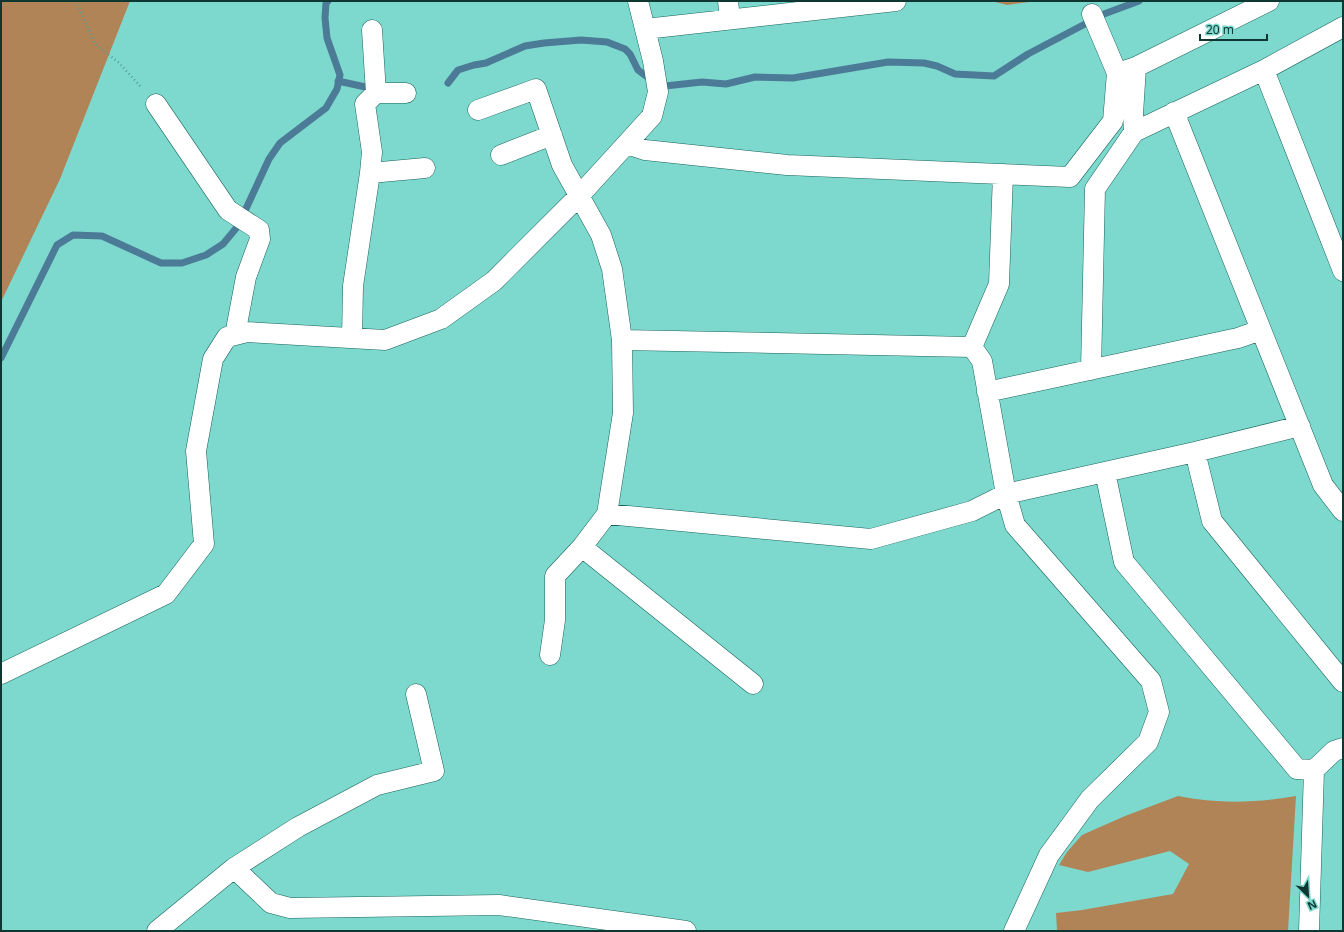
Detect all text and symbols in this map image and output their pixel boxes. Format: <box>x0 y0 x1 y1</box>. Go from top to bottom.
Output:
scale bar <box>1200 16 1267 42</box>
text: 20 m <box>1206 21 1234 38</box>
north arrow <box>1288 876 1328 916</box>
text: N <box>1305 897 1320 914</box>

